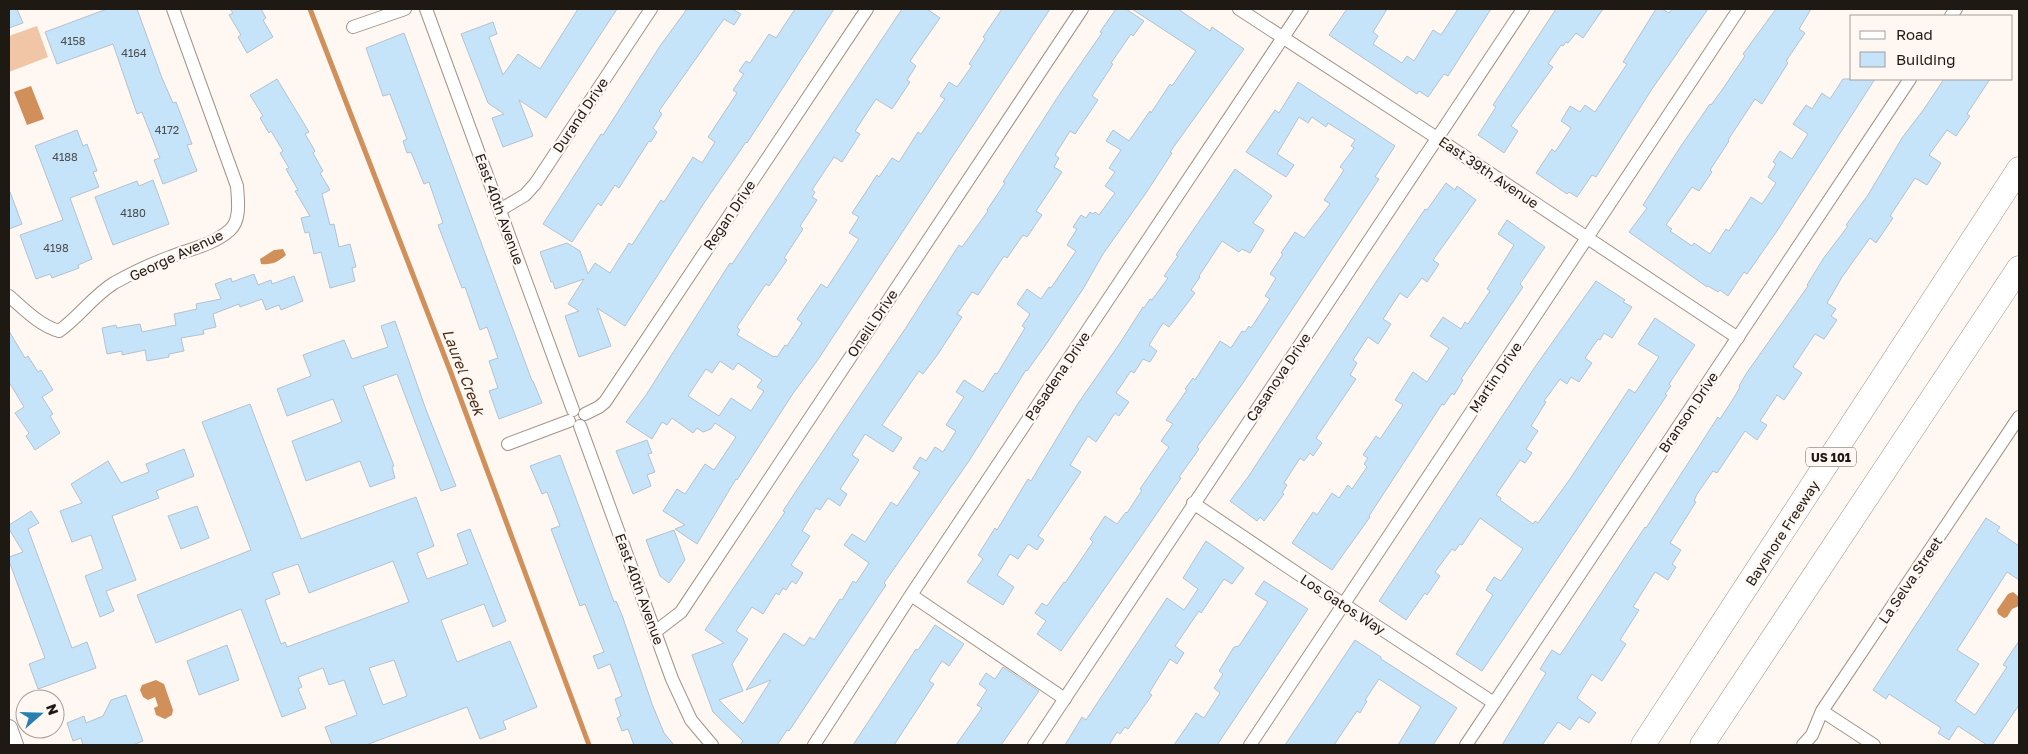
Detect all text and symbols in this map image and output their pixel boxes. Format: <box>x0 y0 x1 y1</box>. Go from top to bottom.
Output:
legend <box>1850 15 2013 80</box>
text: Road <box>1896 25 1933 43</box>
house number: 4158 <box>60 34 86 47</box>
house number: 4164 <box>121 46 147 59</box>
text: Building <box>1896 50 1956 68</box>
street label: Durand Drive <box>549 74 611 156</box>
house number: 4172 <box>155 123 179 136</box>
street label: East 39th Avenue <box>1436 132 1542 212</box>
house number: 4188 <box>52 150 78 163</box>
street label: East 40th Avenue <box>472 151 528 267</box>
street label: Regan Drive <box>699 177 759 253</box>
house number: 4180 <box>120 206 146 219</box>
street label: George Avenue <box>126 226 226 284</box>
house number: 4198 <box>43 241 69 254</box>
street label: Oneill Drive <box>843 286 901 360</box>
water label: Laurel Creek <box>439 326 489 419</box>
street label: Pasadena Drive <box>1021 328 1093 424</box>
street label: Casanova Drive <box>1242 330 1314 424</box>
street label: Martin Drive <box>1465 338 1525 416</box>
street label: Branson Drive <box>1655 368 1721 456</box>
road number: US 101 <box>1806 448 1856 467</box>
street label: Bayshore Freeway <box>1742 477 1823 589</box>
street label: East 40th Avenue <box>612 531 668 647</box>
street label: La Selva Street <box>1875 533 1945 627</box>
street label: Los Gatos Way <box>1297 570 1389 638</box>
north arrow <box>15 689 65 739</box>
text: N <box>43 701 62 717</box>

